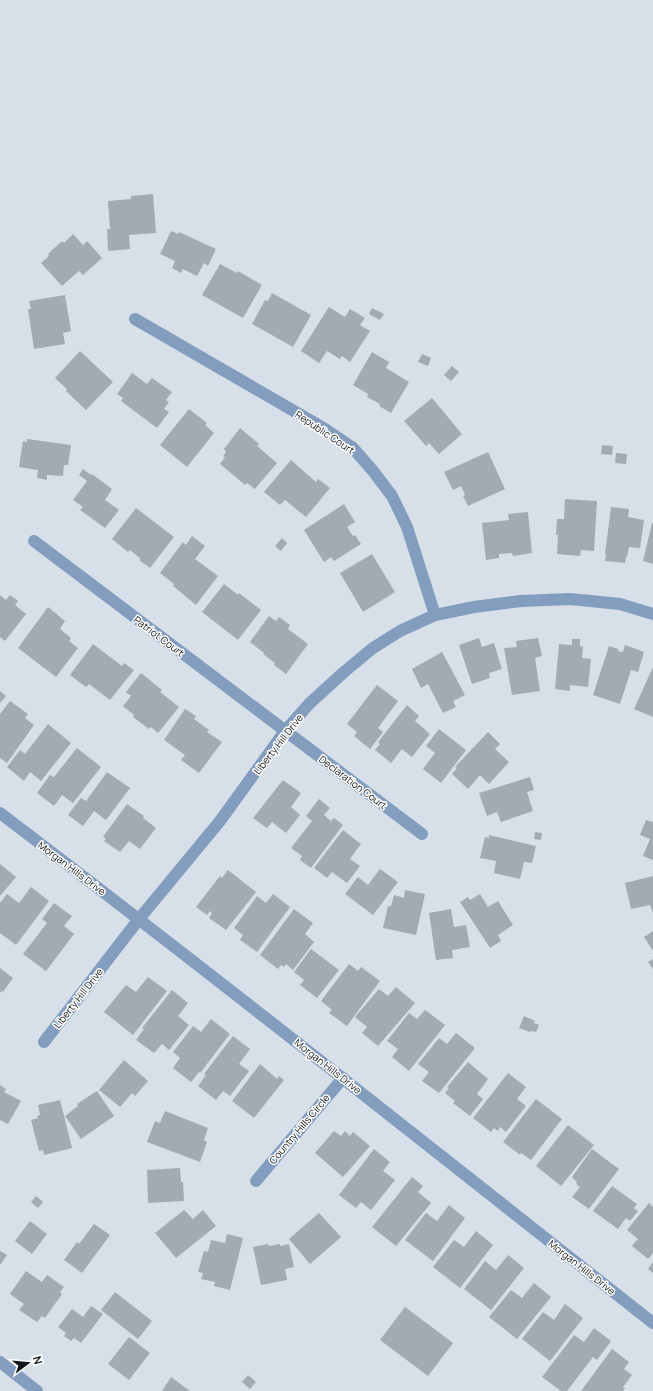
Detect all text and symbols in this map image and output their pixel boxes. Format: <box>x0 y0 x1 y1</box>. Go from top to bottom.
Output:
street label: Republic Court <box>293 407 357 457</box>
street label: Patriot Court <box>131 612 187 660</box>
street label: Liberty Hill Drive <box>250 711 306 777</box>
street label: Declaration Court <box>316 752 390 812</box>
street label: Morgan Hills Drive <box>35 838 109 898</box>
street label: Liberty Hill Drive <box>50 965 106 1031</box>
street label: Morgan Hills Drive <box>292 1035 365 1097</box>
street label: Country Hills Circle <box>266 1091 333 1167</box>
street label: Morgan Hills Drive <box>546 1236 619 1298</box>
north arrow <box>8 1343 48 1383</box>
text: N <box>30 1354 46 1366</box>

